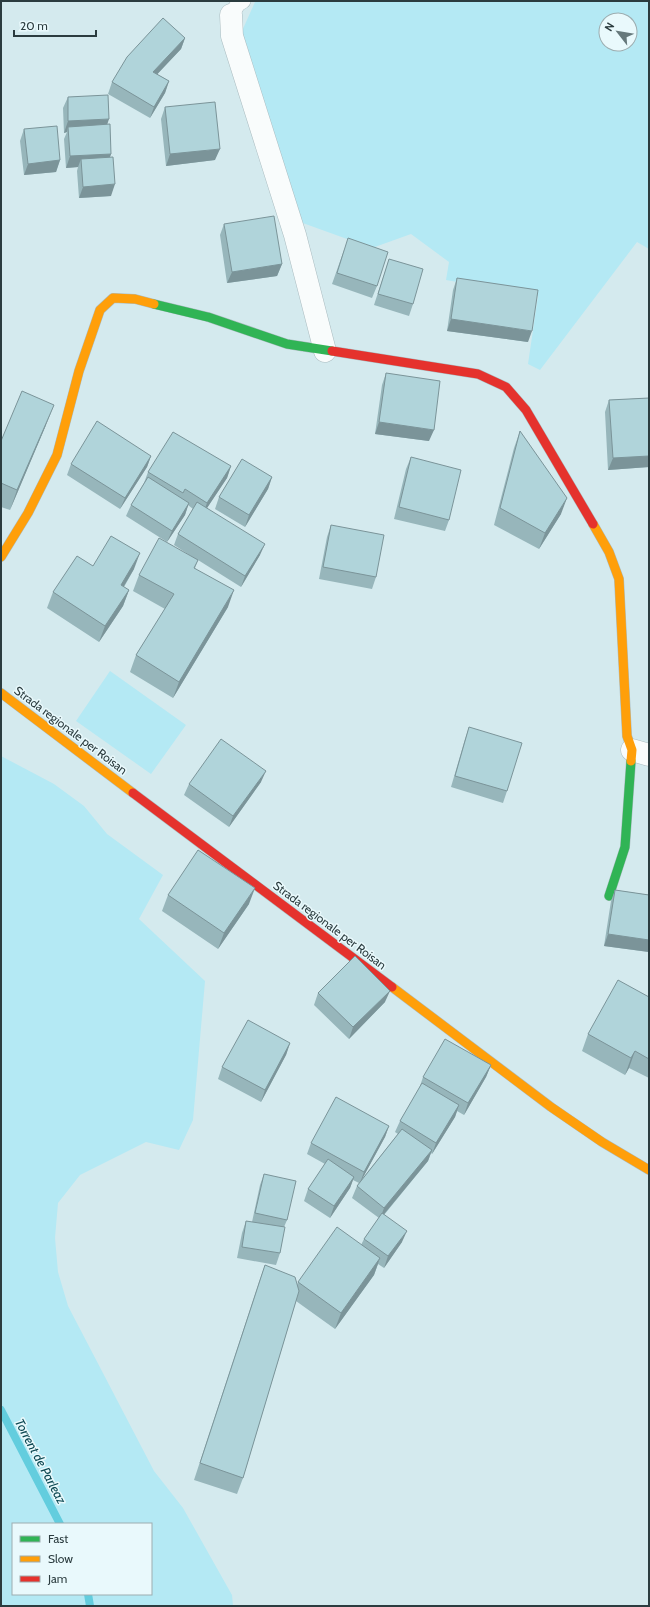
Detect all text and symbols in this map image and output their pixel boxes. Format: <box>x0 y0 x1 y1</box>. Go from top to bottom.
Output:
scale bar <box>14 12 96 38</box>
north arrow <box>598 12 638 52</box>
text: 20 m <box>20 18 48 33</box>
text: N <box>601 20 617 34</box>
street label: Strada regionale per Roisan <box>12 683 131 778</box>
street label: Strada regionale per Roisan <box>271 878 390 973</box>
water label: Torrent de Parleaz <box>12 1416 70 1507</box>
legend <box>12 1523 152 1595</box>
text: Fast <box>48 1531 68 1546</box>
text: Slow <box>48 1551 73 1566</box>
text: Jam <box>47 1571 67 1586</box>

